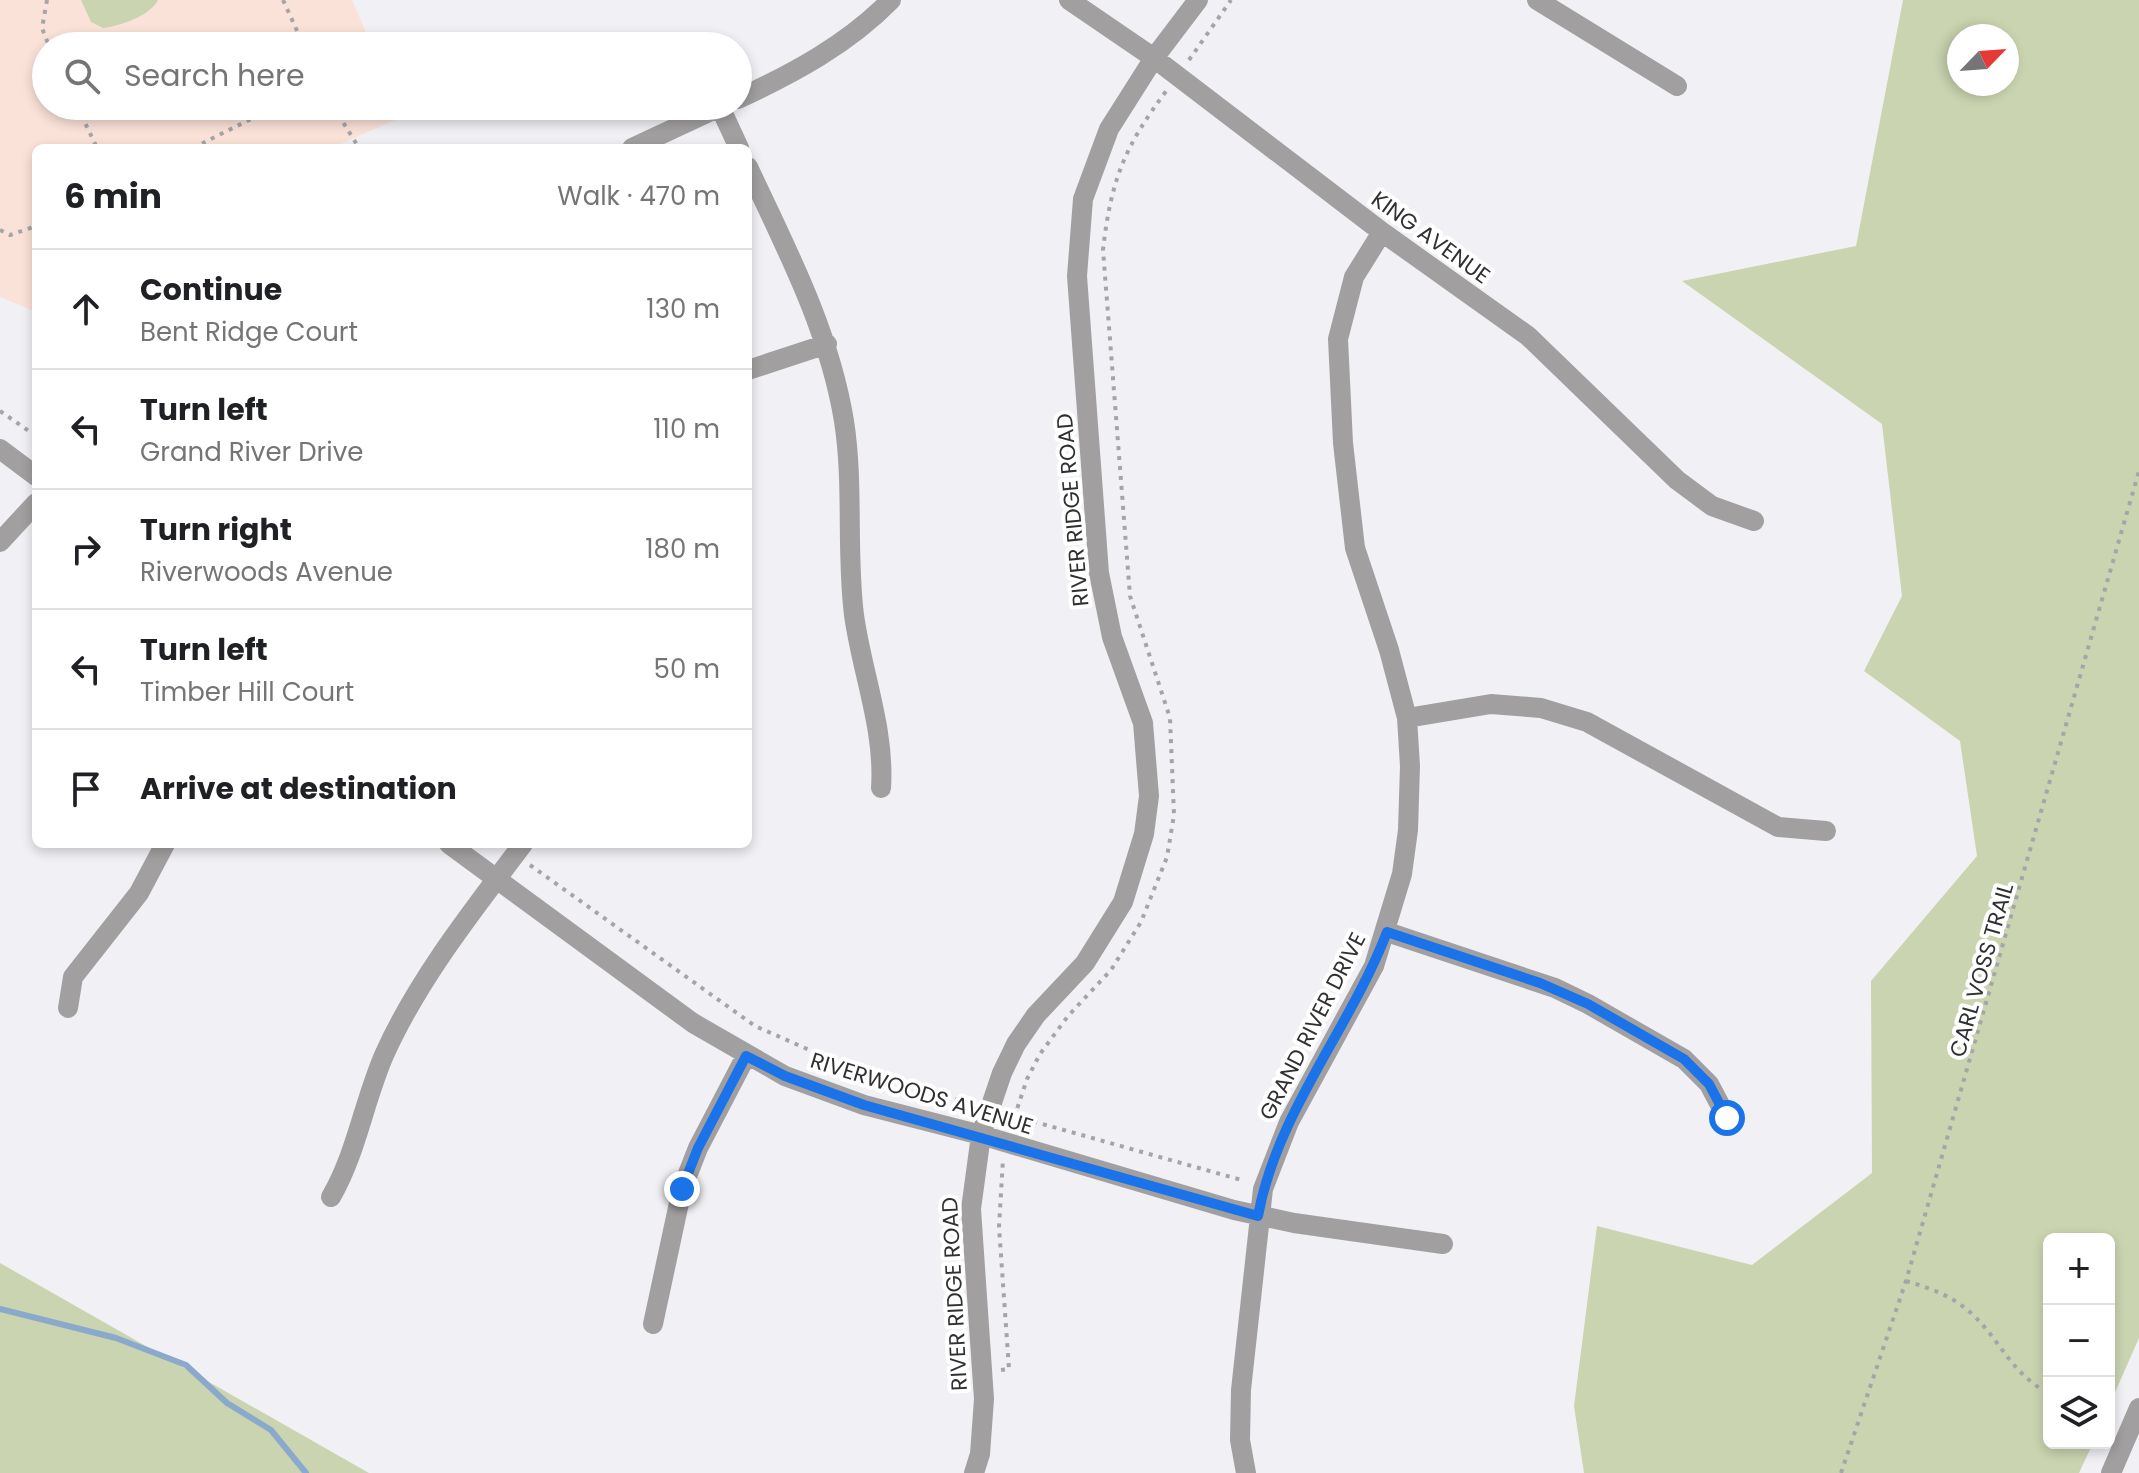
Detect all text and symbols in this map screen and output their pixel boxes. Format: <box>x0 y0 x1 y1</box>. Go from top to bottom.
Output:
north arrow <box>1947 24 2019 96</box>
search box <box>32 32 752 120</box>
icon: search <box>60 54 104 98</box>
text: Search here <box>124 54 305 97</box>
text: 6 min <box>64 172 162 220</box>
text: Walk · 470 m <box>557 178 720 214</box>
street label: KING AVENUE <box>1365 184 1496 291</box>
text: Continue <box>140 268 282 311</box>
icon: ahead <box>64 287 108 331</box>
text: 130 m <box>646 291 720 327</box>
text: Bent Ridge Court <box>140 314 358 350</box>
text: Turn left <box>140 388 268 431</box>
icon: left <box>64 407 108 451</box>
text: 110 m <box>653 411 720 447</box>
street label: RIVER RIDGE ROAD <box>1049 412 1096 608</box>
text: Grand River Drive <box>140 434 363 470</box>
text: Turn right <box>140 508 292 551</box>
icon: right <box>64 527 108 571</box>
text: 180 m <box>645 531 720 567</box>
text: Riverwoods Avenue <box>140 554 393 590</box>
text: Turn left <box>140 628 268 671</box>
icon: left <box>64 647 108 691</box>
text: 50 m <box>654 651 720 687</box>
text: Timber Hill Court <box>140 674 354 710</box>
icon: arrive <box>64 767 108 811</box>
text: Arrive at destination <box>140 767 457 810</box>
street label: CARL VOSS TRAIL <box>1942 879 2021 1061</box>
street label: GRAND RIVER DRIVE <box>1252 927 1373 1125</box>
street label: RIVERWOODS AVENUE <box>807 1045 1037 1142</box>
route start <box>1709 1100 1745 1136</box>
route end <box>664 1171 700 1207</box>
street label: RIVER RIDGE ROAD <box>934 1196 975 1392</box>
map controls <box>2043 1233 2115 1449</box>
button: + <box>2043 1233 2115 1305</box>
button: − <box>2043 1305 2115 1377</box>
button: layers <box>2043 1377 2115 1449</box>

